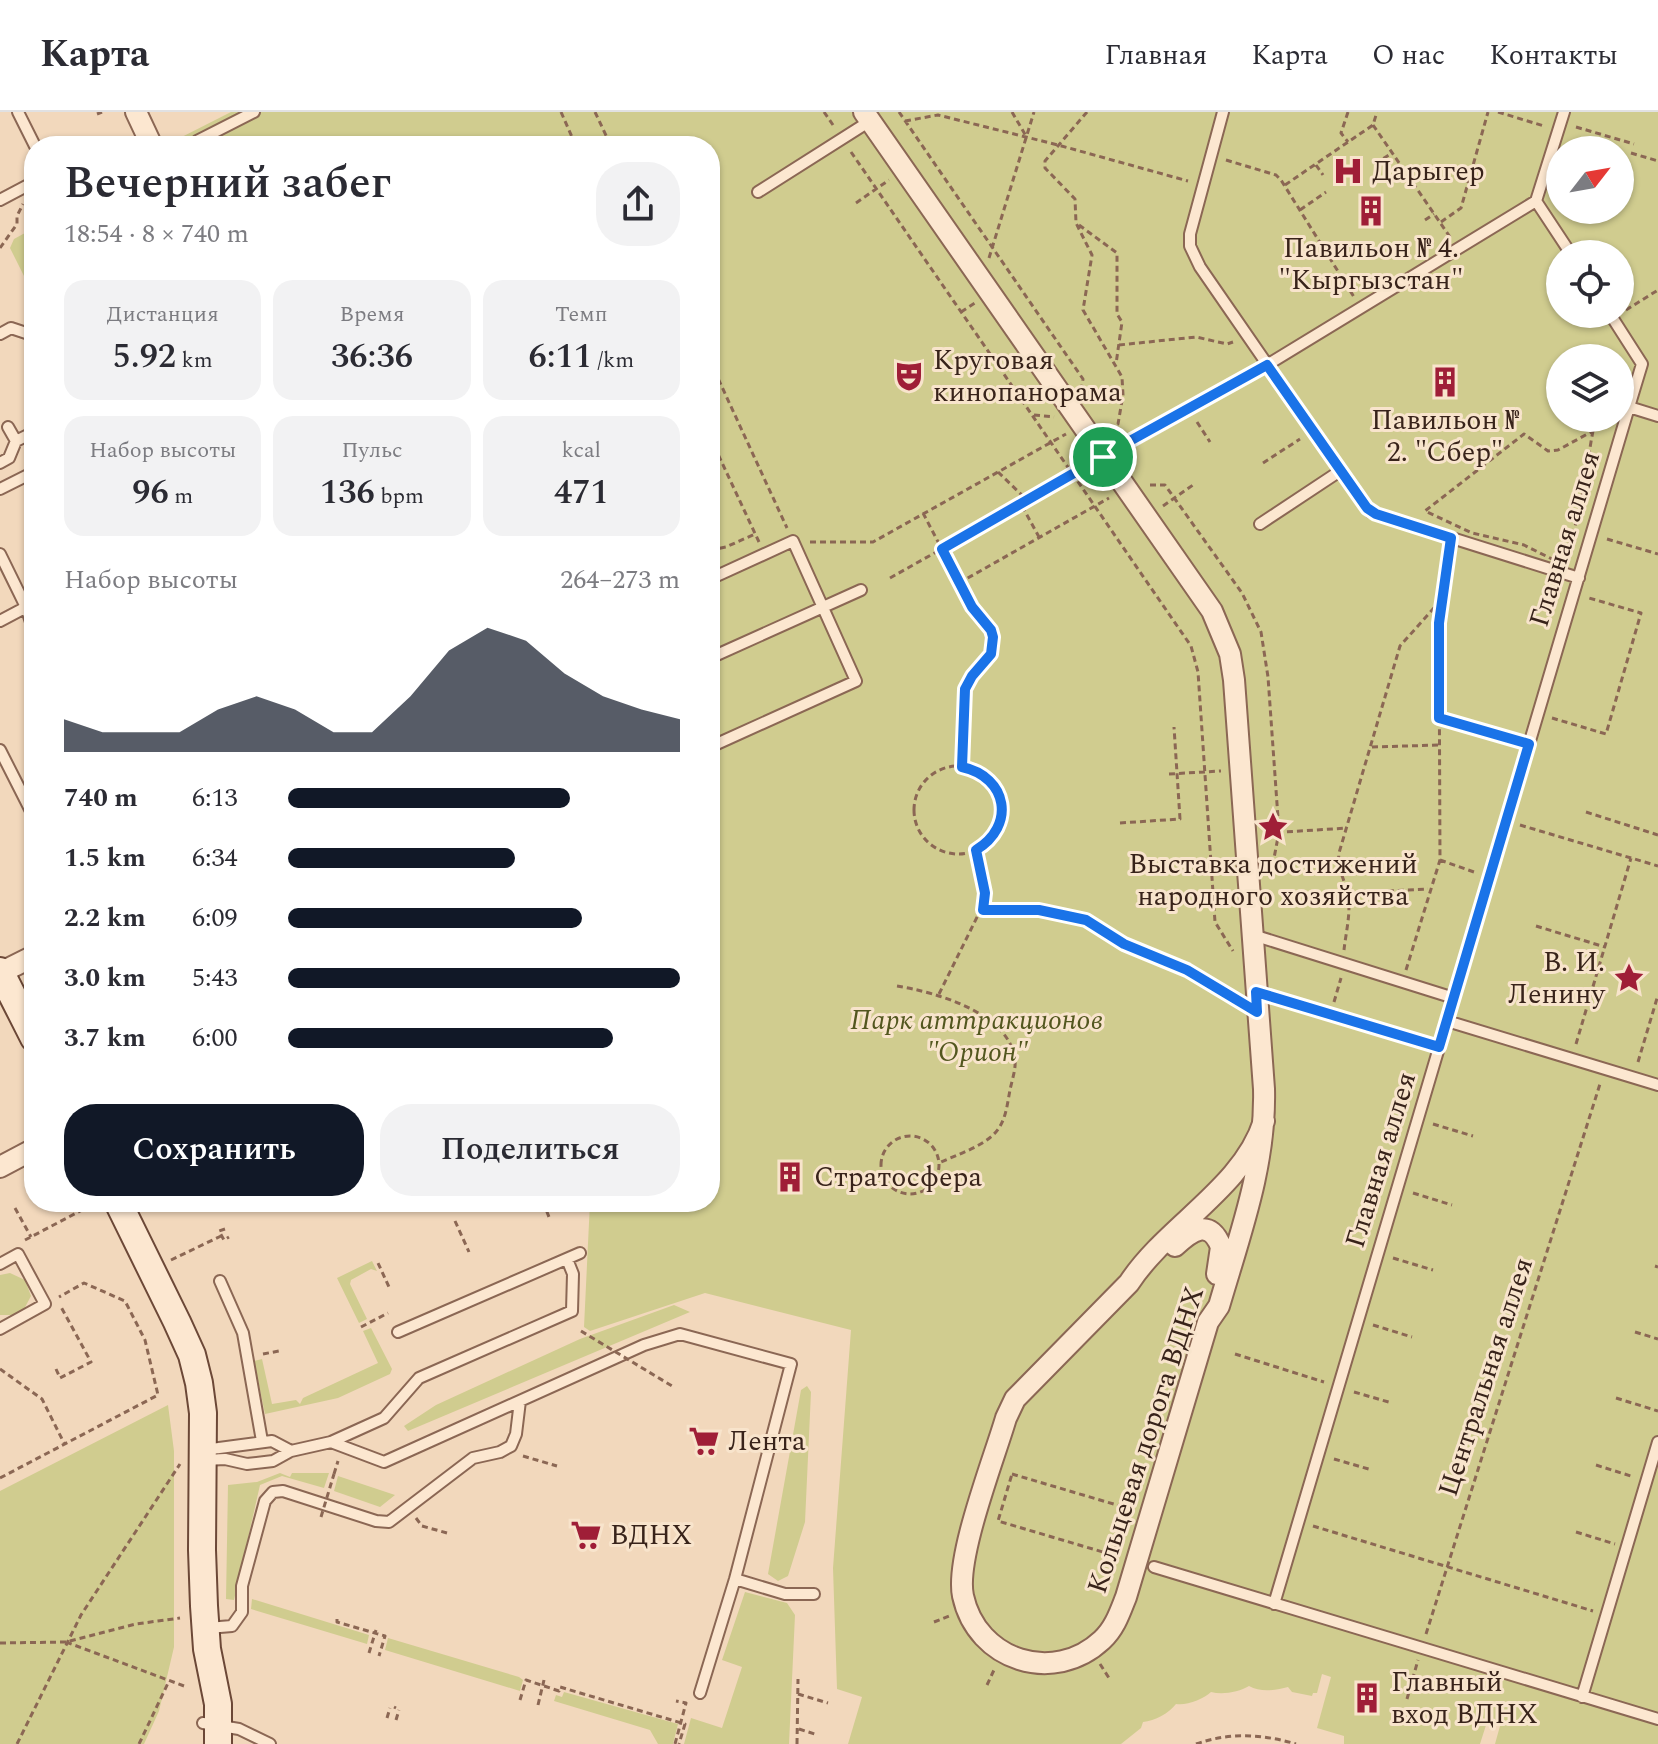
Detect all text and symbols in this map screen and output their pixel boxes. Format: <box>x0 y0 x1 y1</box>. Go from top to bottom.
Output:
text: Карта <box>40 26 150 84</box>
text: Главная <box>1105 34 1207 77</box>
text: Карта <box>1251 34 1328 77</box>
text: О нас <box>1372 34 1445 77</box>
text: Контакты <box>1489 34 1618 77</box>
north arrow <box>1546 136 1634 224</box>
map controls <box>1546 136 1634 432</box>
text: Вечерний забег <box>64 150 391 217</box>
place label: Дарыгер <box>1372 150 1485 193</box>
hospital icon: Дарыгер <box>1331 154 1365 188</box>
button: share <box>596 162 680 246</box>
building icon: Павильон № 4. "Кыргызстан" <box>1354 194 1388 228</box>
text: 18:54 · 8 × 740 m <box>64 214 249 254</box>
place label: Павильон № 4. "Кыргызстан" <box>1278 227 1464 302</box>
button: locate <box>1546 240 1634 328</box>
text: Дистанция <box>107 298 219 331</box>
text: Время <box>339 298 405 331</box>
text: Темп <box>555 298 608 331</box>
text: 5.92 <box>113 331 176 383</box>
text: 36:36 <box>331 331 413 383</box>
text: 6:11 <box>528 331 592 383</box>
place label: Круговая кинопанорама <box>933 339 1122 414</box>
text: km <box>176 344 213 377</box>
text: /km <box>592 344 634 377</box>
button: layers <box>1546 344 1634 432</box>
theatre icon: Круговая кинопанорама <box>892 359 926 393</box>
building icon: Павильон № 2. "Сбер" <box>1428 365 1462 399</box>
place label: Павильон № 2. "Сбер" <box>1371 399 1520 474</box>
pin <box>1069 423 1137 491</box>
text: Набор высоты <box>89 434 236 467</box>
text: Пульс <box>341 434 403 467</box>
text: kcal <box>562 434 601 467</box>
icon: arrive <box>1081 435 1125 479</box>
street label: Главная аллея <box>1518 446 1612 632</box>
text: 96 <box>132 467 169 519</box>
text: 136 <box>320 467 375 519</box>
text: 471 <box>554 467 609 519</box>
text: m <box>169 480 193 513</box>
text: bpm <box>375 480 424 513</box>
text: Набор высоты <box>64 560 238 600</box>
text: 264–273 m <box>560 560 680 600</box>
text: 740 m <box>64 778 138 818</box>
text: 6:13 <box>192 778 238 818</box>
place icon: Выставка достижений народного хозяйства <box>1256 810 1290 844</box>
text: 1.5 km <box>64 838 146 878</box>
text: 6:34 <box>192 838 238 878</box>
place label: Выставка достижений народного хозяйства <box>1128 843 1418 918</box>
text: 2.2 km <box>64 898 146 938</box>
text: 6:09 <box>192 898 238 938</box>
place label: В. И. Ленину <box>1508 941 1607 1016</box>
text: 3.0 km <box>64 958 146 998</box>
text: 5:43 <box>192 958 238 998</box>
place icon: В. И. Ленину <box>1612 961 1646 995</box>
park label: Парк аттракционов "Орион" <box>850 999 1104 1074</box>
text: 3.7 km <box>64 1018 146 1058</box>
text: 6:00 <box>192 1018 238 1058</box>
street label: Главная аллея <box>1334 1067 1428 1253</box>
button: Сохранить <box>64 1104 364 1196</box>
button: Поделиться <box>380 1104 680 1196</box>
place label: Стратосфера <box>814 1156 983 1199</box>
building icon: Стратосфера <box>773 1160 807 1194</box>
street label: Центральная аллея <box>1427 1252 1545 1502</box>
street label: Кольцевая дорога ВДНХ <box>1076 1281 1216 1599</box>
place label: Лента <box>728 1420 806 1463</box>
supermarket icon: Лента <box>687 1424 721 1458</box>
place label: ВДНХ <box>610 1514 692 1557</box>
supermarket icon: ВДНХ <box>569 1518 603 1552</box>
place label: Главный вход ВДНХ <box>1391 1661 1538 1736</box>
building icon: Главный вход ВДНХ <box>1350 1681 1384 1715</box>

